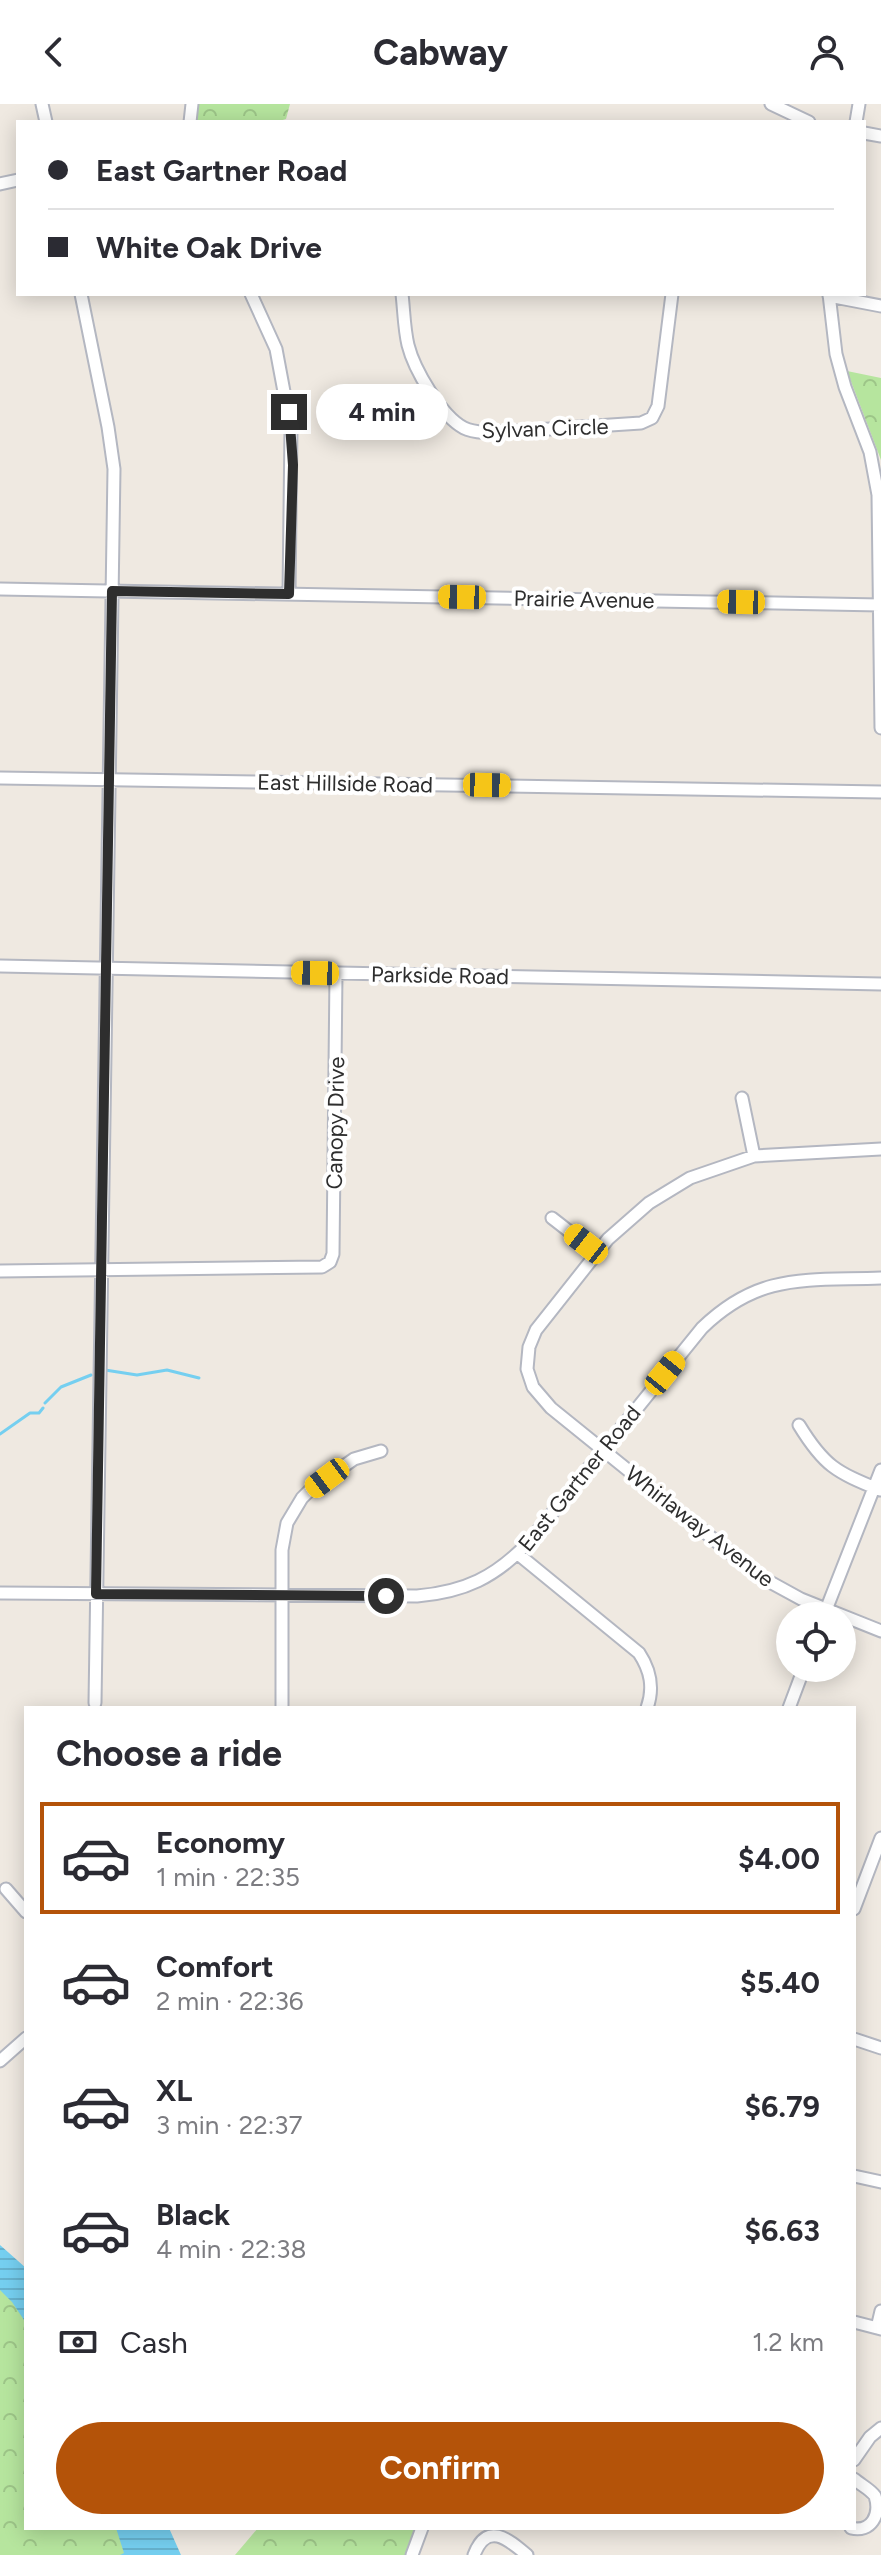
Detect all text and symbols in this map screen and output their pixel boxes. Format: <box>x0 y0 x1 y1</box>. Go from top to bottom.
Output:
icon: back <box>32 30 76 74</box>
icon: person <box>805 30 849 74</box>
text: Cabway <box>373 31 508 74</box>
text: East Gartner Road <box>96 152 347 189</box>
text: White Oak Drive <box>96 229 322 266</box>
callout: 4 min <box>317 384 449 440</box>
route end <box>271 394 307 430</box>
text: 4 min <box>349 396 415 428</box>
street label: Sylvan Circle <box>481 413 609 444</box>
car <box>438 585 486 609</box>
street label: Prairie Avenue <box>513 585 655 614</box>
car <box>717 590 765 614</box>
street label: East Hillside Road <box>257 768 433 799</box>
car <box>463 773 511 797</box>
car <box>291 961 339 985</box>
street label: Parkside Road <box>371 961 509 990</box>
street label: Canopy Drive <box>321 1056 350 1190</box>
car <box>560 1220 612 1268</box>
car <box>641 1347 689 1399</box>
street label: East Gartner Road <box>512 1400 646 1557</box>
car <box>301 1454 353 1502</box>
street label: Whirlaway Avenue <box>620 1460 779 1593</box>
route start <box>368 1578 404 1614</box>
map controls <box>776 1602 856 1682</box>
button: locate <box>776 1602 856 1682</box>
text: Choose a ride <box>56 1732 282 1775</box>
icon: car <box>60 1822 132 1894</box>
text: Economy <box>156 1824 285 1861</box>
text: $4.00 <box>738 1840 820 1877</box>
text: 1 min · 22:35 <box>156 1861 300 1893</box>
icon: car <box>60 1946 132 2018</box>
text: Comfort <box>156 1948 274 1985</box>
text: $5.40 <box>740 1964 820 2001</box>
text: 2 min · 22:36 <box>156 1985 304 2017</box>
icon: car <box>60 2070 132 2142</box>
text: XL <box>156 2072 192 2109</box>
text: $6.79 <box>744 2088 820 2125</box>
text: 3 min · 22:37 <box>156 2109 302 2141</box>
icon: car <box>60 2194 132 2266</box>
text: Black <box>156 2196 230 2233</box>
text: $6.63 <box>744 2212 820 2249</box>
text: 4 min · 22:38 <box>156 2233 306 2265</box>
icon: cash <box>56 2320 100 2364</box>
text: Cash <box>120 2324 188 2361</box>
text: 1.2 km <box>752 2326 824 2358</box>
button: Confirm <box>56 2422 824 2514</box>

